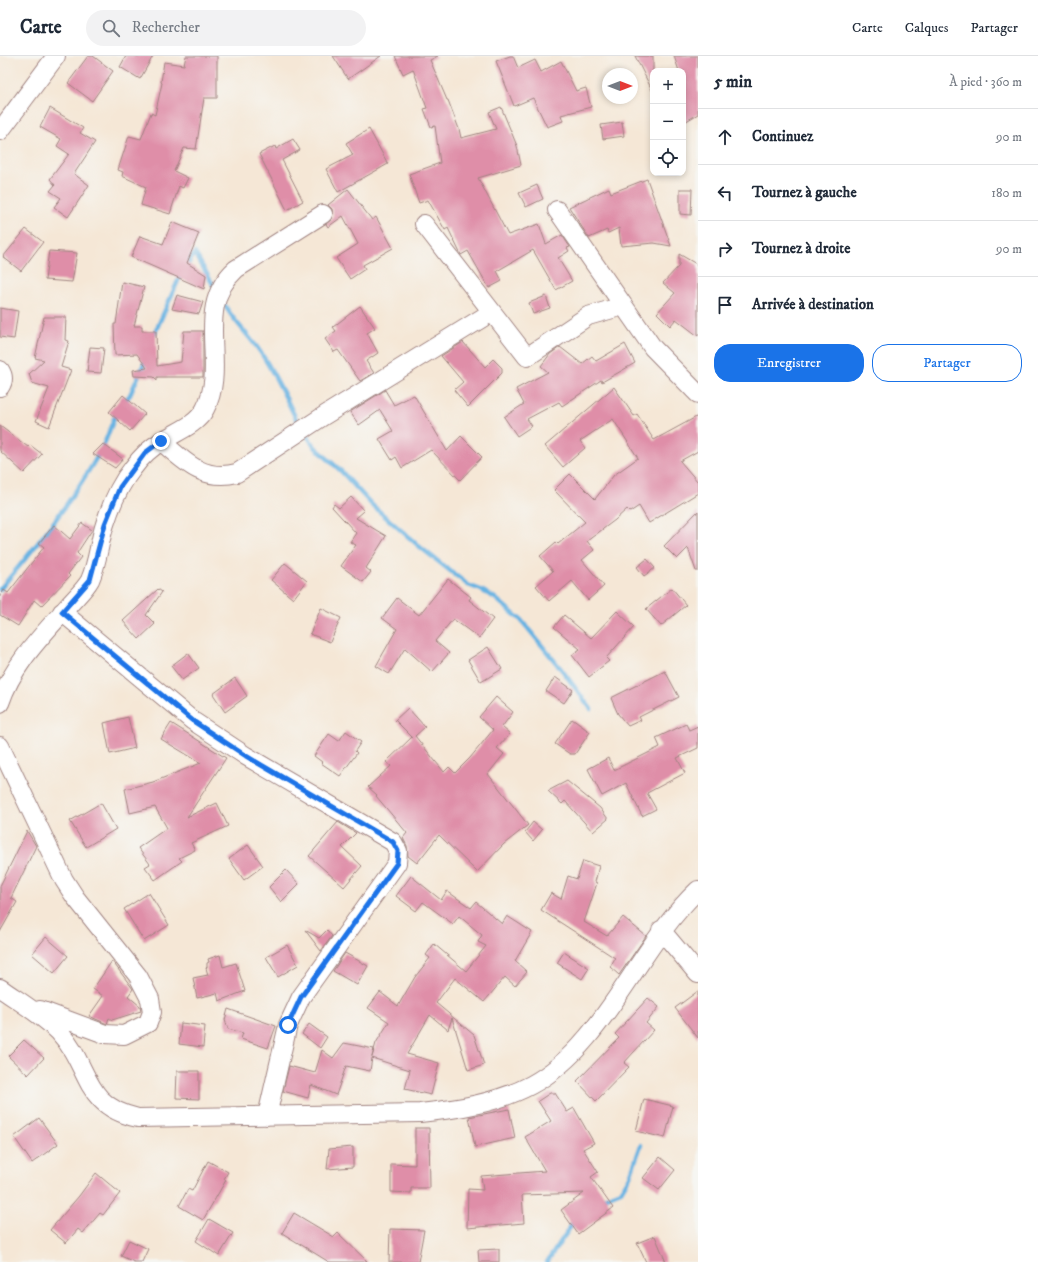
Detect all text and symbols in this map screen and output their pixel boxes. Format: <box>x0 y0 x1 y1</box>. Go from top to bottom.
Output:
search box <box>86 10 366 46</box>
text: Carte <box>20 16 62 39</box>
icon: search <box>100 17 122 39</box>
text: Rechercher <box>132 18 200 37</box>
text: Carte <box>852 19 883 37</box>
text: Calques <box>905 19 948 37</box>
text: Partager <box>970 19 1018 37</box>
north arrow <box>602 68 638 104</box>
map controls <box>650 68 686 176</box>
button: + <box>650 68 686 104</box>
text: 5 min <box>714 71 752 93</box>
text: À pied · 360 m <box>949 74 1022 90</box>
button: − <box>650 104 686 140</box>
icon: ahead <box>714 126 736 148</box>
text: Continuez <box>752 127 813 146</box>
text: 90 m <box>996 129 1022 145</box>
button: locate <box>650 140 686 176</box>
icon: left <box>714 182 736 204</box>
text: Tournez à gauche <box>752 183 857 202</box>
text: 180 m <box>991 185 1022 201</box>
icon: right <box>714 238 736 260</box>
text: Tournez à droite <box>752 239 850 258</box>
text: 90 m <box>996 241 1022 257</box>
icon: arrive <box>714 294 736 316</box>
text: Arrivée à destination <box>752 295 874 314</box>
button: Enregistrer <box>714 344 864 382</box>
button: Partager <box>872 344 1022 382</box>
route end <box>152 432 170 450</box>
route start <box>279 1016 297 1034</box>

